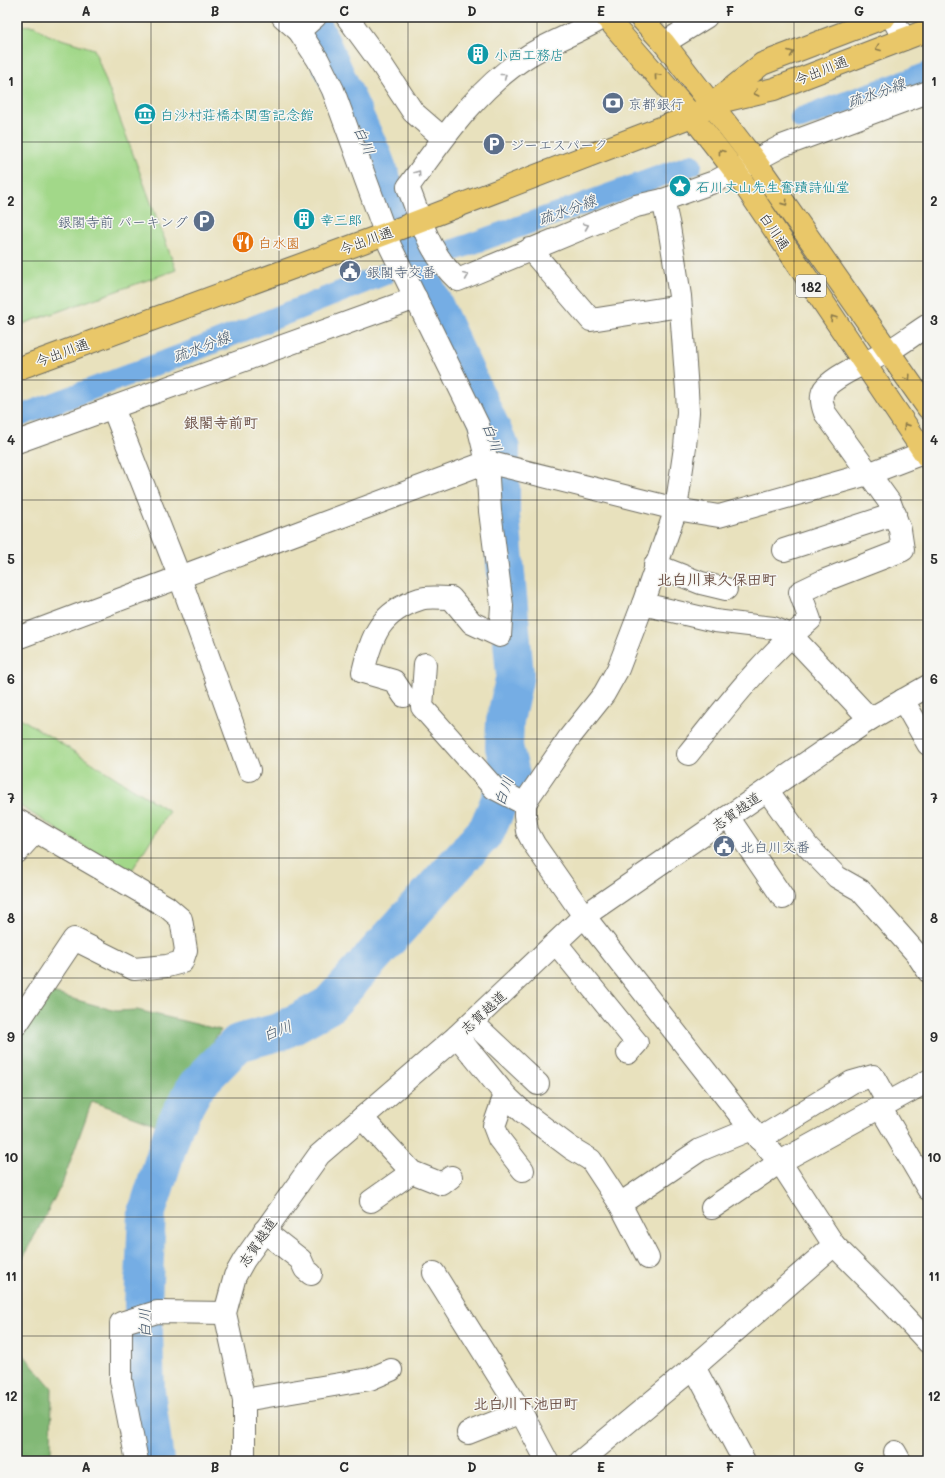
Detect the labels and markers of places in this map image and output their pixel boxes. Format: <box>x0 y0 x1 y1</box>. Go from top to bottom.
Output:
building icon: 小西工務店 <box>465 41 491 67</box>
place label: 小西工務店 <box>494 45 564 64</box>
bank icon: 京都銀行 <box>600 90 626 116</box>
place label: 京都銀行 <box>628 94 684 113</box>
museum icon: 白沙村荘橋本関雪記念館 <box>132 101 158 127</box>
place label: 白沙村荘橋本関雪記念館 <box>160 105 314 124</box>
parking icon: ジーエスパーク <box>481 131 507 157</box>
place label: ジーエスパーク <box>510 135 608 154</box>
place icon: 石川丈山先生奮蹟詩仙堂 <box>667 173 693 199</box>
place label: 石川丈山先生奮蹟詩仙堂 <box>696 177 850 196</box>
building icon: 幸三郎 <box>291 206 317 232</box>
parking icon: 銀閣寺前 パーキング <box>191 208 217 234</box>
place label: 幸三郎 <box>320 210 362 229</box>
place label: 銀閣寺前 パーキング <box>58 212 188 231</box>
restaurant icon: 白水園 <box>230 229 256 255</box>
place label: 白水園 <box>258 233 300 252</box>
public building icon: 銀閣寺交番 <box>337 258 363 284</box>
place label: 銀閣寺交番 <box>366 262 436 281</box>
public building icon: 北白川交番 <box>711 833 737 859</box>
place label: 北白川交番 <box>740 837 810 856</box>

